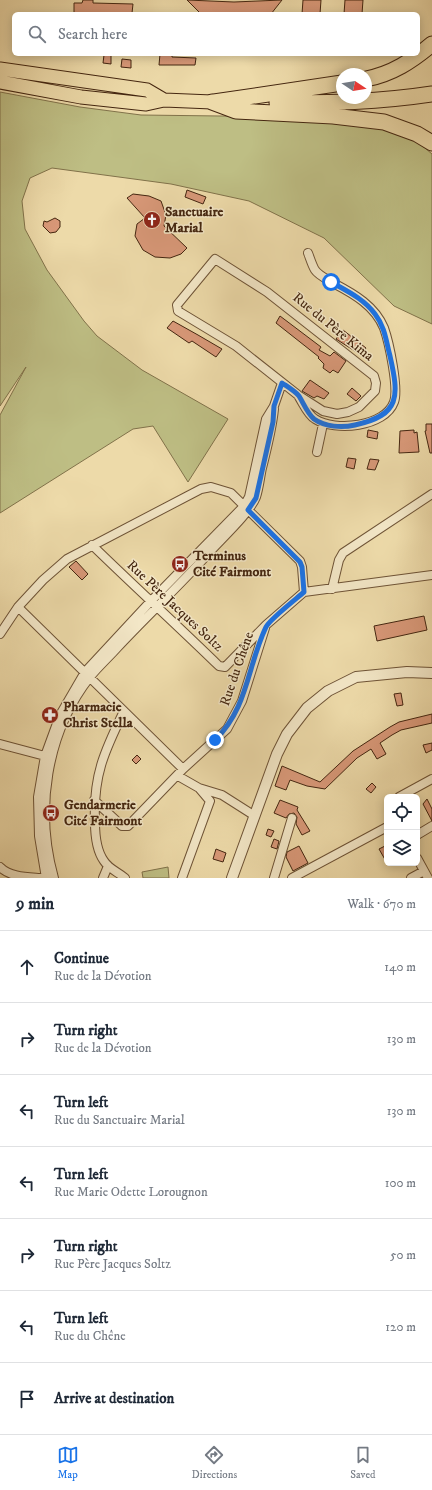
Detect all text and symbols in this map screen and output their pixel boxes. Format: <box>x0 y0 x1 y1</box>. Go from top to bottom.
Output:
search box <box>12 12 420 56</box>
icon: search <box>26 23 48 45</box>
text: Search here <box>58 25 127 44</box>
north arrow <box>336 68 372 104</box>
place label: Sanctuaire Marial <box>165 203 224 237</box>
church icon: Sanctuaire Marial <box>142 210 162 230</box>
route start <box>322 273 340 291</box>
street label: Rue du Père Kima <box>289 289 377 365</box>
place label: Terminus Cité Fairmont <box>192 547 272 581</box>
bus stop icon: Terminus Cité Fairmont <box>170 554 190 574</box>
street label: Rue Père Jacques Soltz <box>123 557 227 655</box>
street label: Rue du Chêne <box>216 629 258 708</box>
place label: Pharmacie Christ Stella <box>63 698 134 732</box>
pharmacy icon: Pharmacie Christ Stella <box>40 705 60 725</box>
route end <box>206 731 224 749</box>
map controls <box>384 794 420 866</box>
button: locate <box>384 794 420 830</box>
place label: Gendarmerie Cité Fairmont <box>64 796 143 830</box>
bus stop icon: Gendarmerie Cité Fairmont <box>41 803 61 823</box>
button: layers <box>384 830 420 866</box>
text: 9 min <box>16 893 54 915</box>
text: Walk · 670 m <box>347 896 416 912</box>
text: Continue <box>54 949 109 968</box>
icon: ahead <box>16 956 38 978</box>
text: 140 m <box>384 959 416 975</box>
text: Rue de la Dévotion <box>54 968 152 984</box>
text: Turn right <box>54 1021 117 1040</box>
icon: right <box>16 1028 38 1050</box>
text: 130 m <box>387 1031 416 1047</box>
text: Rue de la Dévotion <box>54 1040 152 1056</box>
text: Turn left <box>54 1093 108 1112</box>
icon: left <box>16 1100 38 1122</box>
text: 130 m <box>387 1103 416 1119</box>
text: Rue du Sanctuaire Marial <box>54 1112 185 1128</box>
text: Turn left <box>54 1165 108 1184</box>
icon: left <box>16 1172 38 1194</box>
text: 100 m <box>385 1175 416 1191</box>
text: Rue Marie Odette Lorougnon <box>54 1184 208 1200</box>
text: Turn right <box>54 1237 117 1256</box>
icon: right <box>16 1244 38 1266</box>
text: 50 m <box>390 1247 416 1263</box>
text: Rue Père Jacques Soltz <box>54 1256 171 1272</box>
text: Turn left <box>54 1309 108 1328</box>
icon: left <box>16 1316 38 1338</box>
text: 120 m <box>385 1319 416 1335</box>
text: Rue du Chêne <box>54 1328 126 1344</box>
icon: arrive <box>16 1388 38 1410</box>
text: Arrive at destination <box>54 1389 174 1408</box>
tab: Map <box>57 1444 79 1482</box>
tab: Directions <box>192 1444 237 1482</box>
tab: Saved <box>350 1444 375 1482</box>

